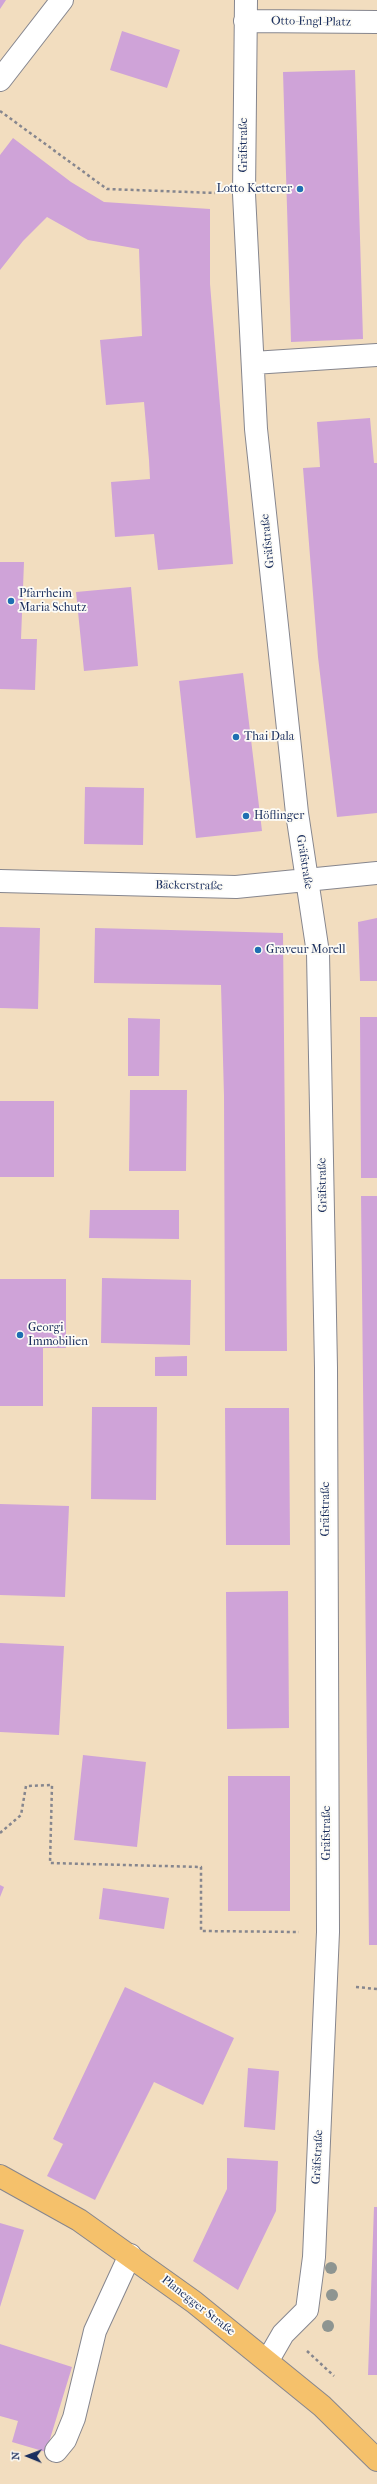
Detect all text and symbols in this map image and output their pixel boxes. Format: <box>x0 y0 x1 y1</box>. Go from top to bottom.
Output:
street label: Otto-Engl-Platz <box>271 14 351 30</box>
street label: Gräfstraße <box>237 118 251 172</box>
place label: Lotto Ketterer <box>216 182 292 196</box>
marker: Lotto Ketterer <box>295 184 305 194</box>
street label: Gräfstraße <box>258 513 278 569</box>
place label: Pfarrheim Maria Schutz <box>19 587 87 615</box>
marker: Pfarrheim Maria Schutz <box>6 596 16 606</box>
place label: Thai Dala <box>244 730 294 744</box>
marker: Thai Dala <box>231 732 241 742</box>
place label: Höflinger <box>254 809 304 823</box>
marker: Höflinger <box>241 811 251 821</box>
street label: Gräfstraße <box>293 834 315 890</box>
street label: Bäckerstraße <box>155 878 223 894</box>
place label: Graveur Morell <box>266 943 345 957</box>
marker: Graveur Morell <box>253 945 263 955</box>
street label: Gräfstraße <box>315 1157 331 1213</box>
place label: Georgi Immobilien <box>28 1321 88 1349</box>
marker: Georgi Immobilien <box>15 1330 25 1340</box>
street label: Gräfstraße <box>319 1482 333 1536</box>
street label: Gräfstraße <box>320 1806 334 1860</box>
street label: Gräfstraße <box>309 2129 327 2185</box>
street label: Planegger Straße <box>158 2273 238 2339</box>
north arrow <box>8 2436 48 2476</box>
text: N <box>9 2451 22 2460</box>

